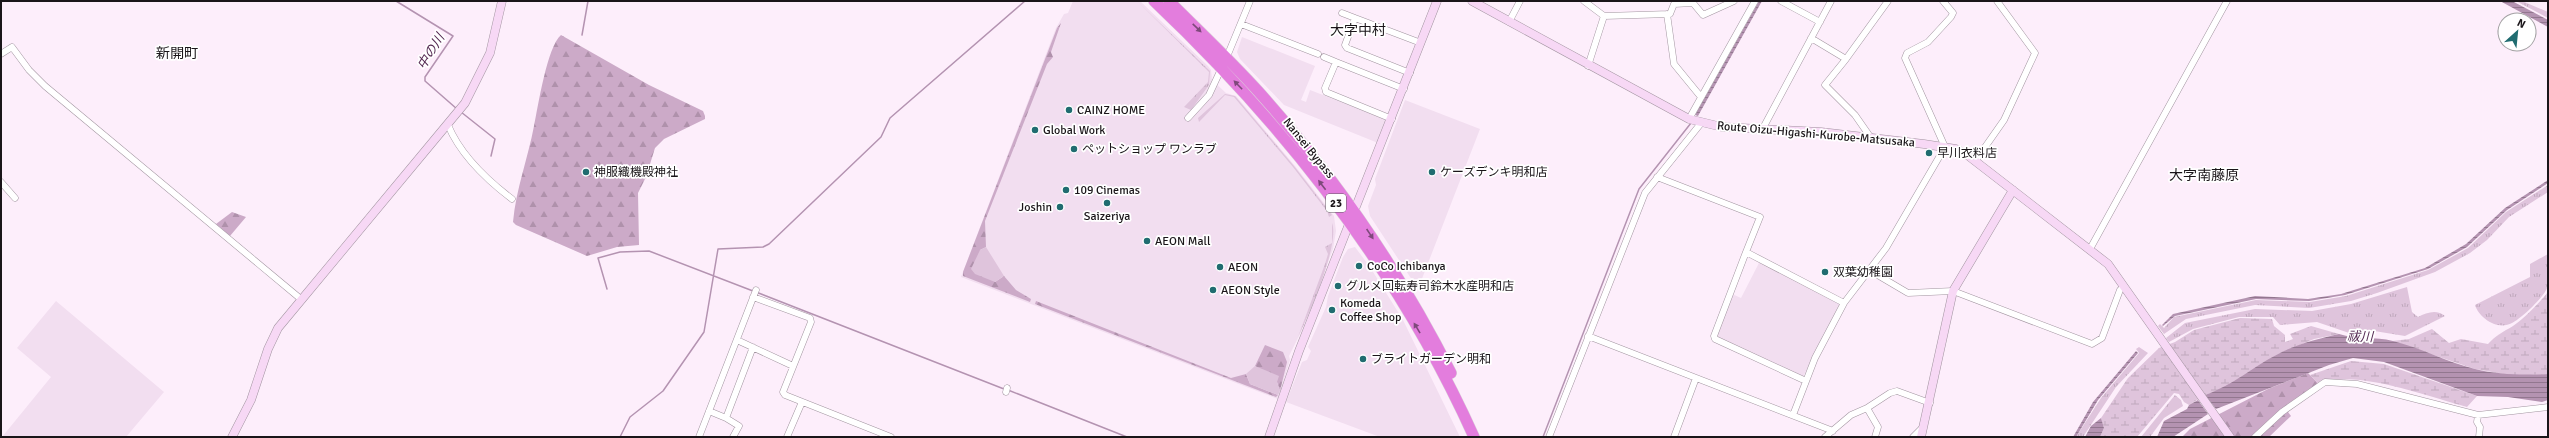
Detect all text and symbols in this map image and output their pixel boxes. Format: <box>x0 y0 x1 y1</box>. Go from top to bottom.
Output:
north arrow <box>2497 12 2537 52</box>
text: N <box>2515 16 2528 31</box>
district label: 大字中村 <box>1330 22 1386 39</box>
one-way arrow <box>1192 23 1202 33</box>
water label: 中の川 <box>414 29 449 72</box>
district label: 新開町 <box>156 45 198 62</box>
one-way arrow <box>1234 81 1243 90</box>
place label: CAINZ HOME <box>1077 103 1145 118</box>
marker: CAINZ HOME <box>1064 105 1074 115</box>
street label: Nansei Bypass <box>1280 115 1338 182</box>
street label: Route Oizu-Higashi-Kurobe-Matsusaka <box>1716 118 1915 151</box>
place label: Global Work <box>1043 123 1105 138</box>
marker: Global Work <box>1030 125 1040 135</box>
place label: ペットショップ ワンラブ <box>1082 142 1217 157</box>
marker: ペットショップ ワンラブ <box>1069 144 1079 154</box>
place label: 早川衣料店 <box>1937 146 1997 161</box>
marker: 早川衣料店 <box>1924 148 1934 158</box>
place label: 神服織機殿神社 <box>594 165 678 180</box>
place label: ケーズデンキ明和店 <box>1440 165 1547 180</box>
marker: 神服織機殿神社 <box>581 167 591 177</box>
marker: ケーズデンキ明和店 <box>1427 167 1437 177</box>
district label: 大字南藤原 <box>2169 167 2239 184</box>
one-way arrow <box>1318 179 1327 190</box>
place label: 109 Cinemas <box>1074 183 1140 198</box>
marker: 109 Cinemas <box>1061 185 1071 195</box>
road number: 23 <box>1326 194 1346 212</box>
marker: Saizeriya <box>1102 198 1112 208</box>
place label: Joshin <box>1019 200 1052 215</box>
marker: Joshin <box>1055 202 1065 212</box>
place label: Saizeriya <box>1084 209 1130 224</box>
one-way arrow <box>1367 228 1374 240</box>
place label: AEON Mall <box>1155 234 1211 249</box>
marker: AEON Mall <box>1142 236 1152 246</box>
place label: CoCo Ichibanya <box>1367 259 1446 274</box>
place label: AEON <box>1228 260 1258 275</box>
marker: CoCo Ichibanya <box>1354 261 1364 271</box>
marker: AEON <box>1215 262 1225 272</box>
place label: 双葉幼稚園 <box>1833 265 1893 280</box>
marker: 双葉幼稚園 <box>1820 267 1830 277</box>
place label: グルメ回転寿司鈴木水産明和店 <box>1346 279 1514 294</box>
marker: グルメ回転寿司鈴木水産明和店 <box>1333 281 1343 291</box>
place label: AEON Style <box>1221 283 1280 298</box>
marker: AEON Style <box>1208 285 1218 295</box>
place label: Komeda Coffee Shop <box>1340 296 1401 325</box>
marker: Komeda Coffee Shop <box>1327 305 1337 315</box>
one-way arrow <box>1414 322 1421 334</box>
water label: 祓川 <box>2347 329 2375 345</box>
place label: ブライトガーデン明和 <box>1371 352 1491 367</box>
marker: ブライトガーデン明和 <box>1358 354 1368 364</box>

